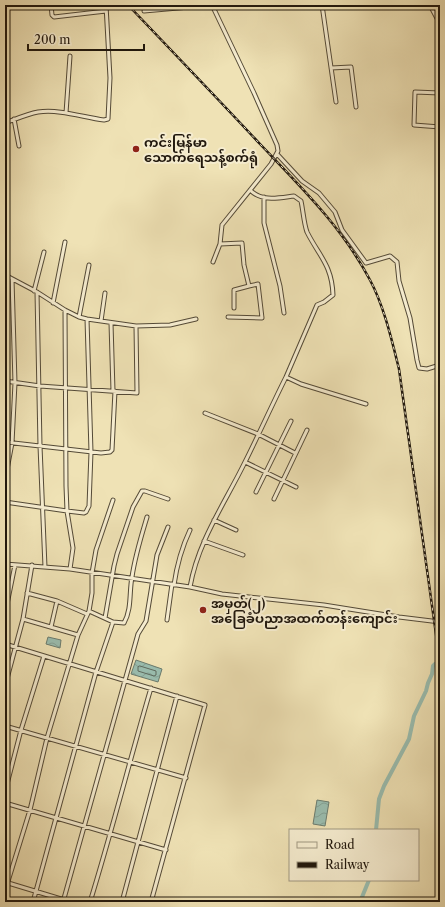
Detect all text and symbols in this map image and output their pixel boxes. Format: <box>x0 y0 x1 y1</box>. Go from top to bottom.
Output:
scale bar <box>28 26 144 52</box>
text: 200 m <box>34 32 71 47</box>
place label: ကင်းမြန်မာ သောက်ရေသန့်စက်ရုံ <box>144 133 258 169</box>
marker: ကင်းမြန်မာ သောက်ရေသန့်စက်ရုံ <box>131 144 141 154</box>
place label: အမှတ်(၂) အခြေခံပညာအထက်တန်းကျောင်း <box>211 594 398 630</box>
marker: အမှတ်(၂) အခြေခံပညာအထက်တန်းကျောင်း <box>198 605 208 615</box>
legend <box>289 829 419 881</box>
text: Road <box>325 837 355 852</box>
text: Railway <box>325 857 370 872</box>

